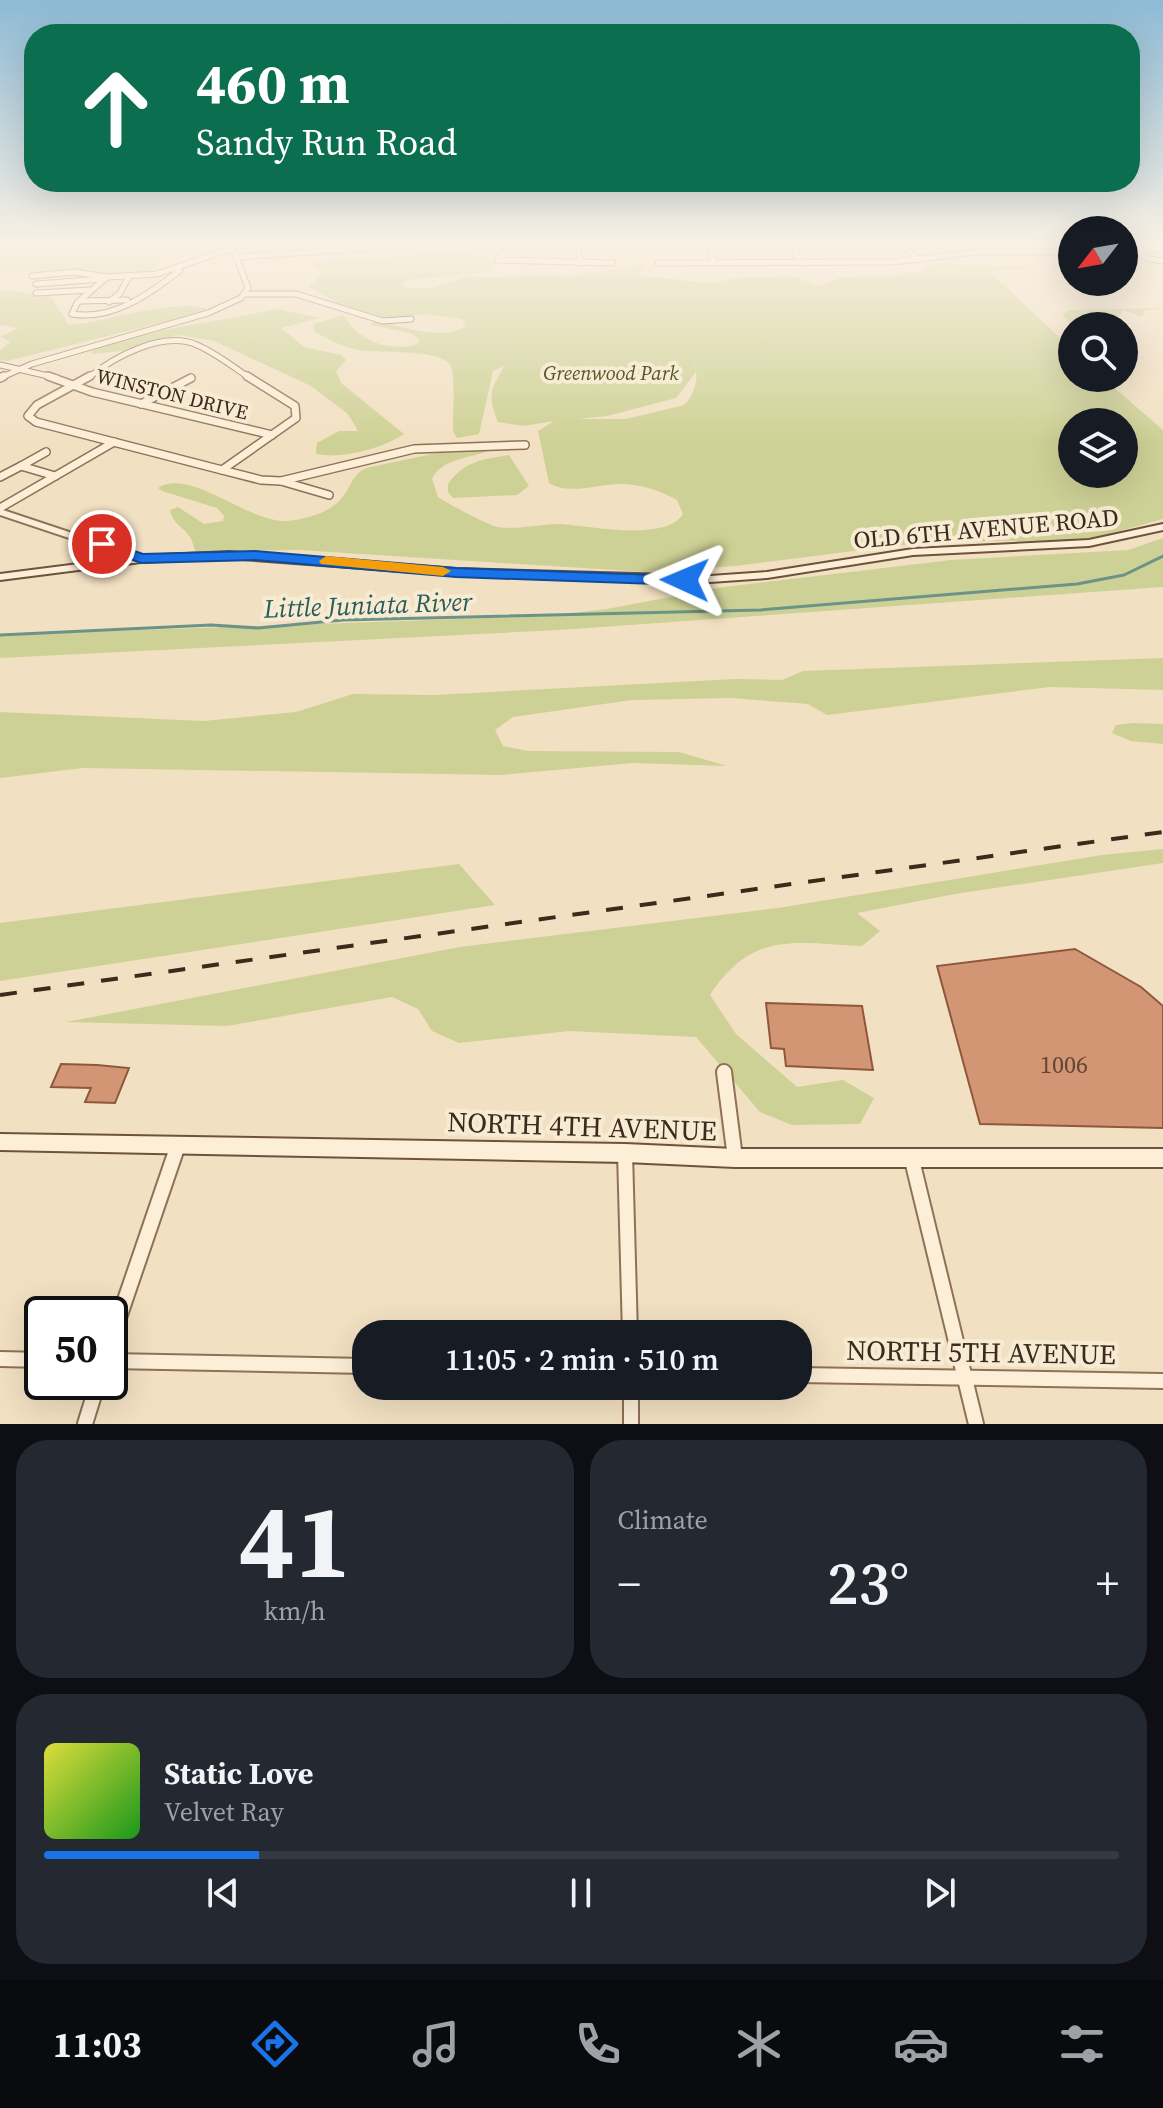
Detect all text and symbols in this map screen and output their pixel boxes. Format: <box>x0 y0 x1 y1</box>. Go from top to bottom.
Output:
text: 460 m <box>196 45 350 122</box>
icon: ahead <box>64 56 168 160</box>
text: Sandy Run Road <box>196 118 457 167</box>
north arrow <box>1058 216 1138 296</box>
map controls <box>1058 216 1138 488</box>
button: search <box>1058 312 1138 392</box>
park label: Greenwood Park <box>543 359 679 387</box>
street label: WINSTON DRIVE <box>93 362 251 426</box>
button: layers <box>1058 408 1138 488</box>
street label: OLD 6TH AVENUE ROAD <box>852 500 1120 557</box>
pin <box>68 510 136 578</box>
icon: arrive <box>80 522 124 566</box>
position arrow <box>643 538 727 622</box>
water label: Little Juniata River <box>262 583 473 627</box>
house number: 1006 <box>1040 1048 1088 1081</box>
street label: NORTH 4TH AVENUE <box>447 1102 717 1150</box>
speed limit sign: 50 <box>24 1296 128 1400</box>
street label: NORTH 5TH AVENUE <box>846 1331 1116 1373</box>
text: 11:05 · 2 min · 510 m <box>445 1339 719 1380</box>
text: 41 <box>238 1469 351 1612</box>
text: Climate <box>618 1502 708 1538</box>
text: 23° <box>827 1542 909 1624</box>
text: − <box>618 1553 641 1614</box>
text: + <box>1096 1553 1119 1614</box>
text: km/h <box>264 1593 326 1629</box>
text: Static Love <box>164 1753 313 1794</box>
text: Velvet Ray <box>164 1794 284 1830</box>
icon: previous <box>201 1871 245 1915</box>
icon: pause <box>559 1871 603 1915</box>
icon: next <box>918 1871 962 1915</box>
icon: directions <box>247 2016 303 2072</box>
icon: music <box>408 2016 464 2072</box>
icon: phone <box>570 2016 626 2072</box>
icon: climate <box>731 2016 787 2072</box>
icon: car <box>893 2016 949 2072</box>
icon: filters <box>1054 2016 1110 2072</box>
text: 11:03 <box>53 2020 142 2069</box>

